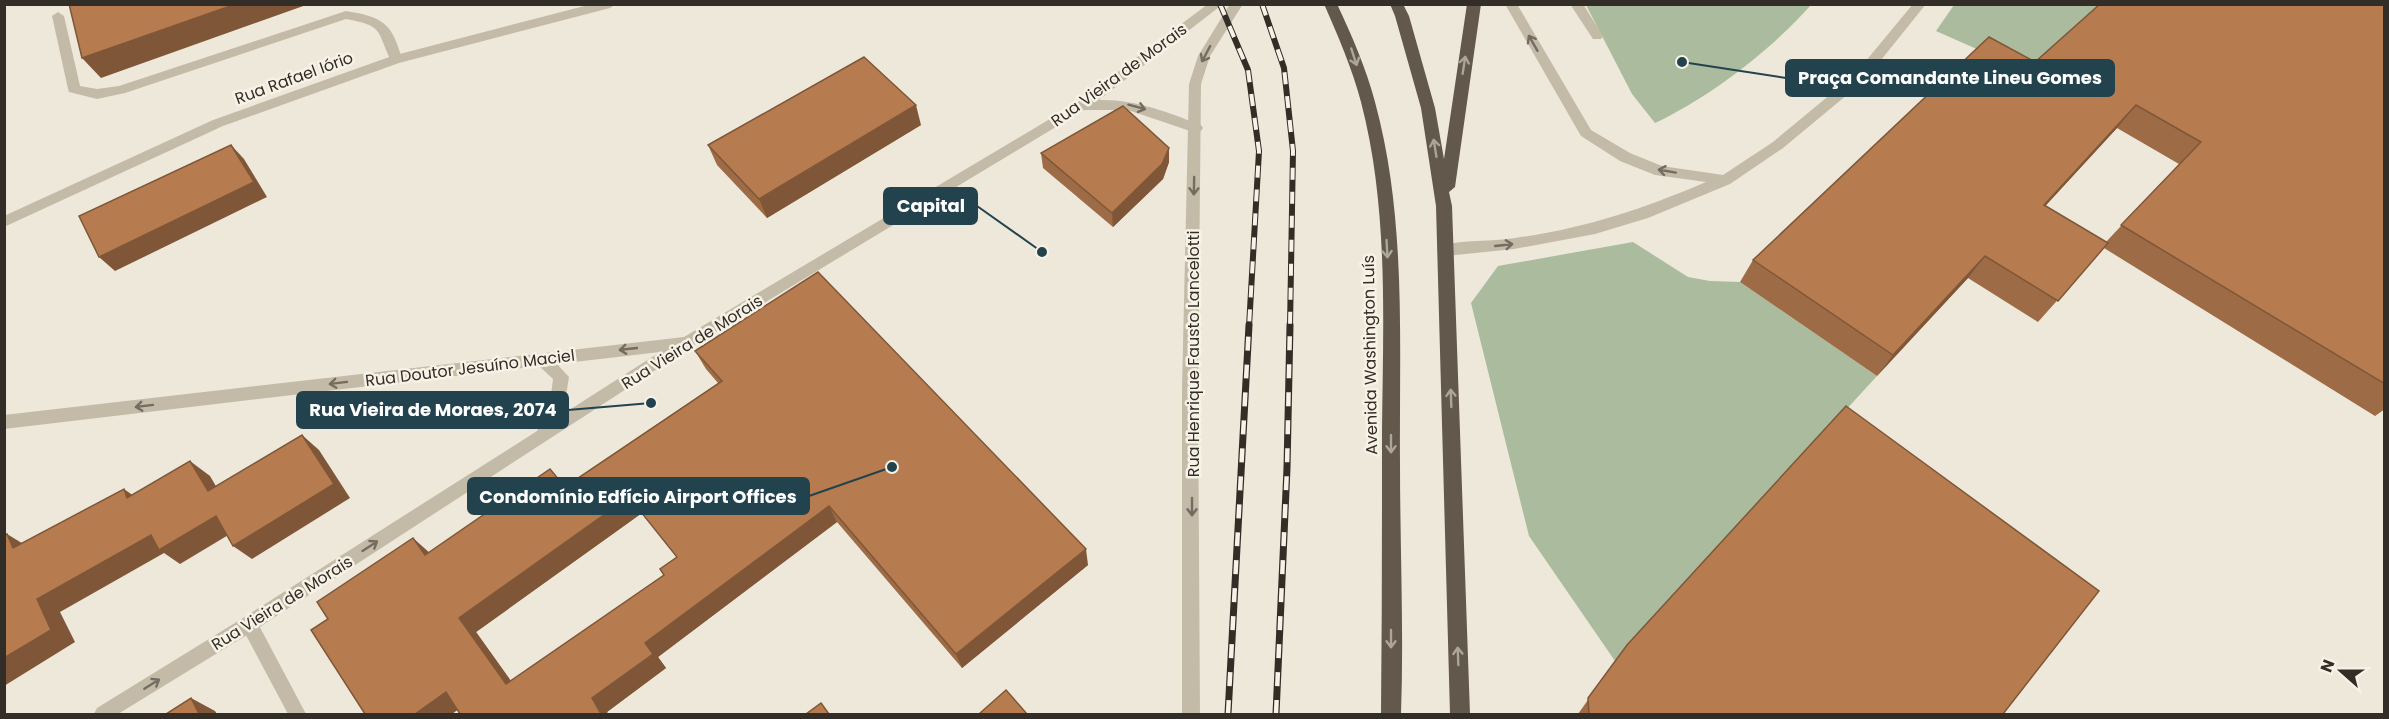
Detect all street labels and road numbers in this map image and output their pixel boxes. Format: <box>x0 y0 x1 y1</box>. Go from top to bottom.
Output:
street label: Rua Vieira de Morais <box>1046 18 1192 132</box>
street label: Rua Rafael Iório <box>232 46 356 110</box>
street label: Rua Henrique Fausto Lancelotti <box>1182 231 1205 477</box>
street label: Avenida Washington Luís <box>1357 255 1383 455</box>
street label: Rua Vieira de Morais <box>617 289 767 395</box>
street label: Rua Doutor Jesuíno Maciel <box>364 344 576 392</box>
street label: Rua Vieira de Morais <box>207 550 357 656</box>

